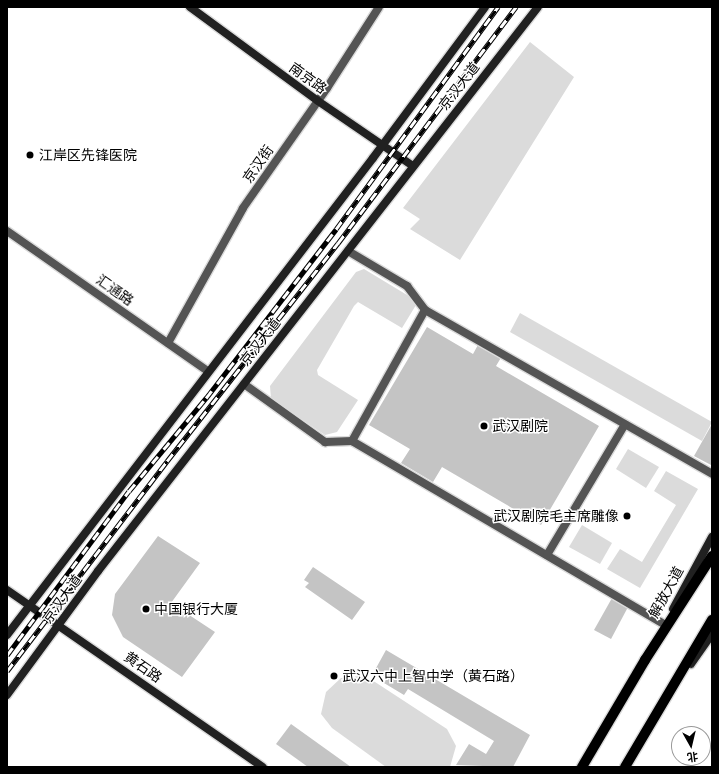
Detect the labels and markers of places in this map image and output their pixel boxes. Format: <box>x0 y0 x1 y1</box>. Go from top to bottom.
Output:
place label: 江岸区先锋医院 <box>39 147 137 163</box>
marker: 江岸区先锋医院 <box>24 149 36 161</box>
place label: 武汉剧院 <box>492 418 548 434</box>
marker: 武汉剧院 <box>479 421 489 431</box>
place label: 武汉剧院毛主席雕像 <box>493 508 619 524</box>
marker: 武汉剧院毛主席雕像 <box>622 511 632 521</box>
place label: 中国银行大厦 <box>154 601 238 617</box>
marker: 中国银行大厦 <box>141 604 151 614</box>
place label: 武汉六中上智中学（黄石路） <box>342 668 524 684</box>
marker: 武汉六中上智中学（黄石路） <box>329 671 339 681</box>

